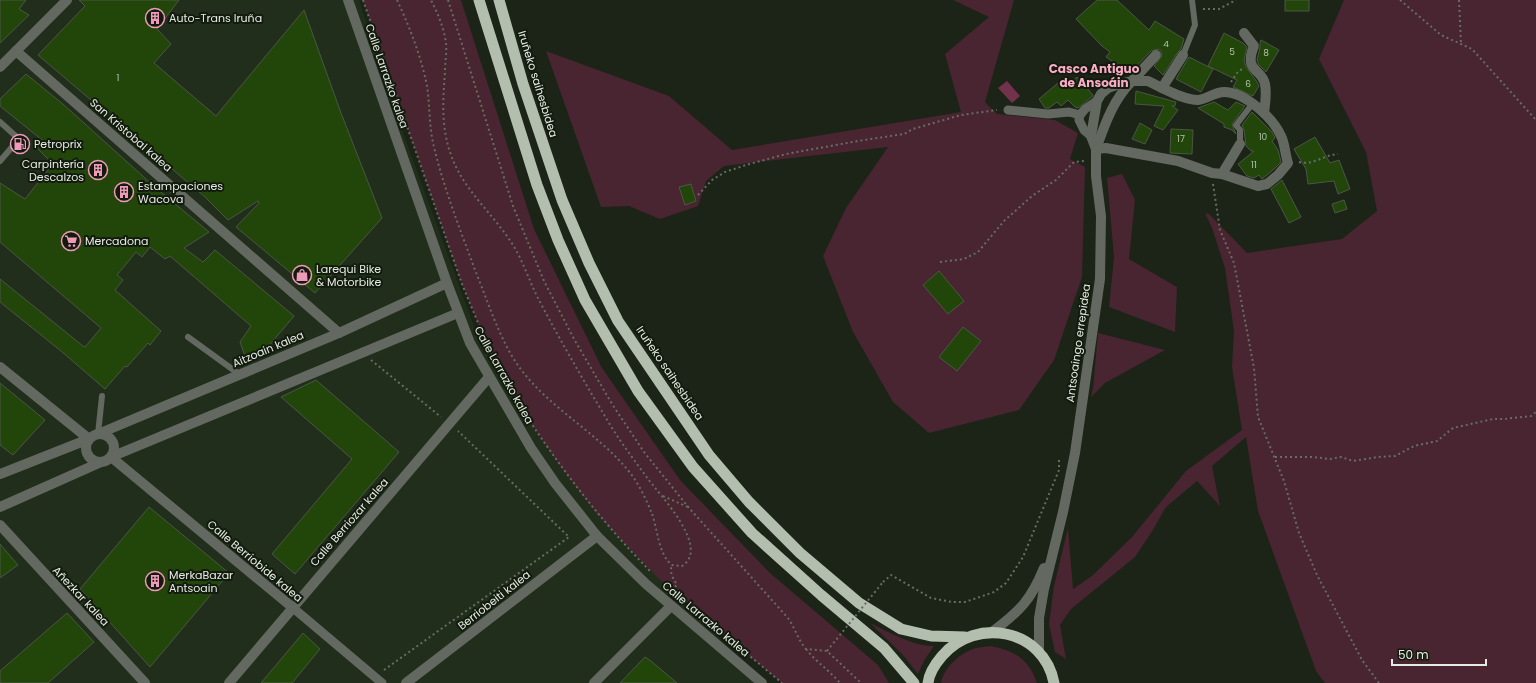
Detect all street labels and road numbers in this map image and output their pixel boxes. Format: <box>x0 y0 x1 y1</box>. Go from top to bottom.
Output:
street label: Calle Larrazko kalea <box>362 22 412 130</box>
street label: Iruñeko saihesbidea <box>514 29 562 139</box>
street label: San Kristobal kalea <box>86 95 176 175</box>
street label: Antsoaingo errepidea <box>1062 283 1094 403</box>
street label: Calle Larrazko kalea <box>470 323 538 427</box>
street label: Iruñeko saihesbidea <box>632 323 708 423</box>
street label: Aitzoain kalea <box>230 327 306 371</box>
street label: Calle Berriozar kalea <box>306 474 392 570</box>
street label: Calle Berriobide kalea <box>204 516 306 606</box>
street label: Añezkar kalea <box>49 563 113 629</box>
street label: Berriobeiti kalea <box>454 567 534 633</box>
street label: Calle Larrazko kalea <box>659 578 753 660</box>

